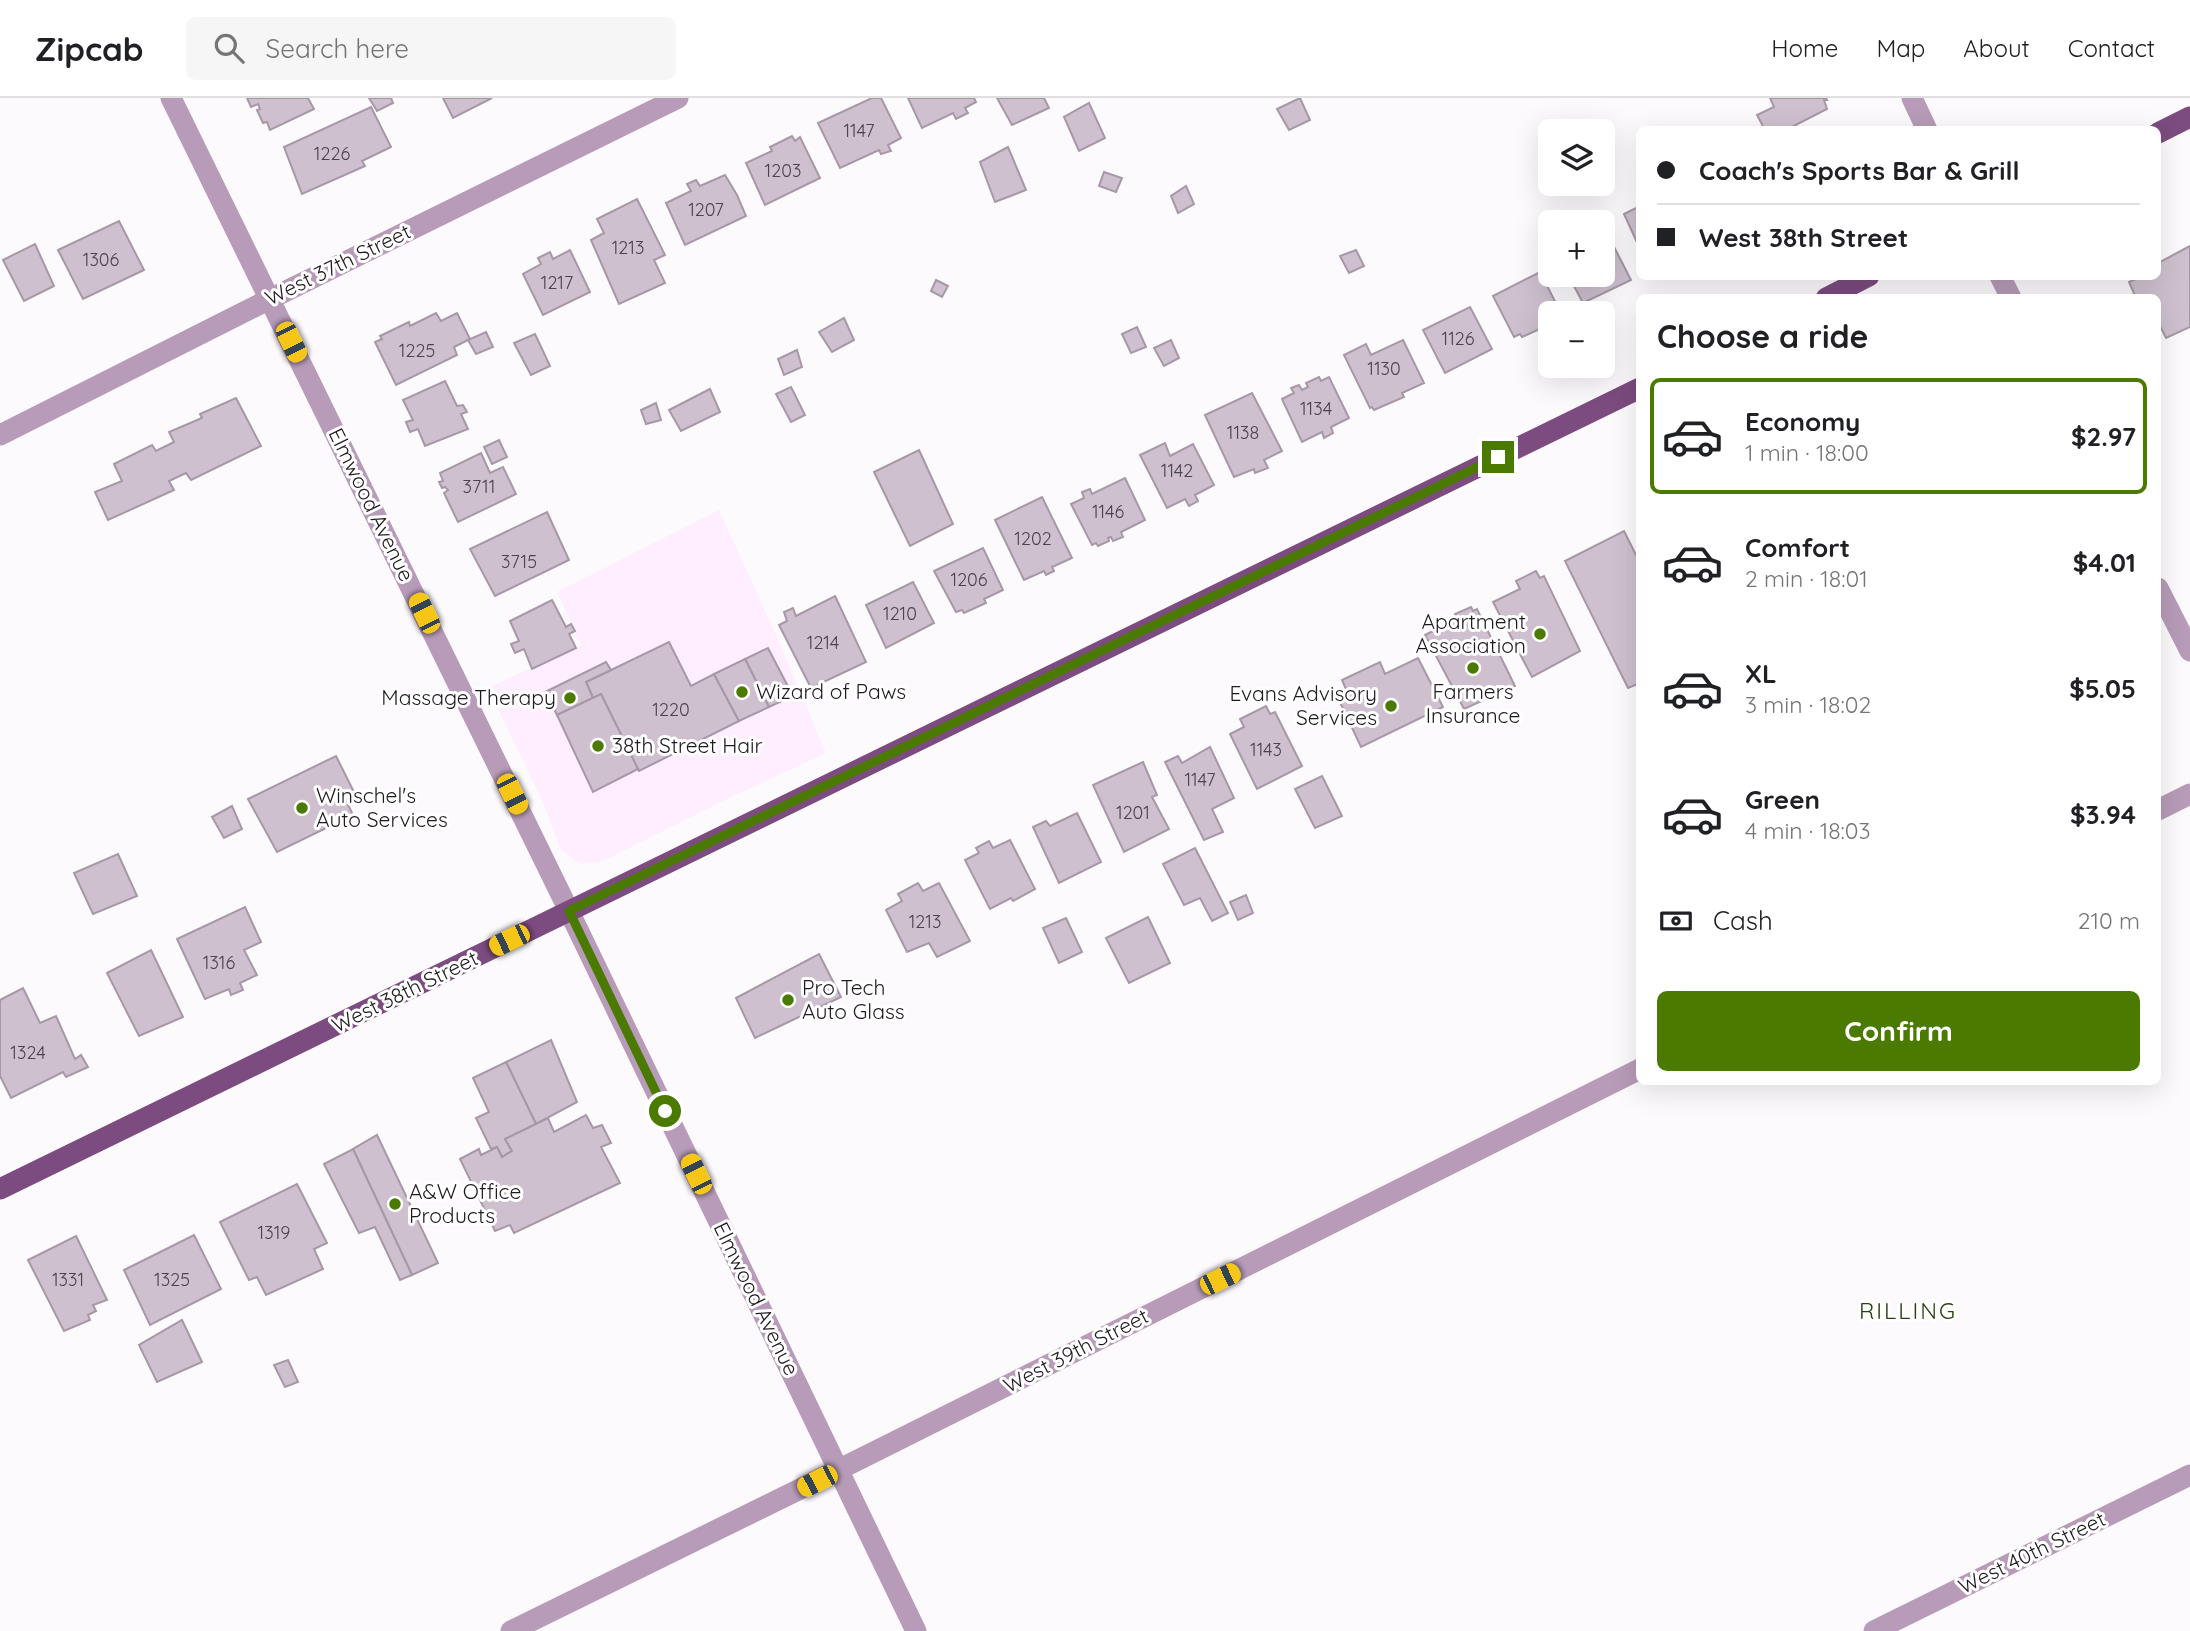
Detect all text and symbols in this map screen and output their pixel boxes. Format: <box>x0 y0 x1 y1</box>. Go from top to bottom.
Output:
search box <box>186 17 676 80</box>
text: Zipcab <box>35 28 144 69</box>
icon: search <box>210 29 248 67</box>
text: Search here <box>266 32 409 65</box>
text: Home <box>1771 33 1838 63</box>
text: Map <box>1876 33 1925 63</box>
text: About <box>1963 33 2030 63</box>
text: Contact <box>2068 33 2155 63</box>
house number: 1147 <box>843 119 875 142</box>
map controls <box>1538 119 1615 378</box>
button: layers <box>1538 119 1615 196</box>
house number: 1226 <box>314 142 350 165</box>
text: Coach's Sports Bar & Grill <box>1699 154 2019 187</box>
house number: 1203 <box>765 159 801 182</box>
house number: 1207 <box>688 198 724 221</box>
button: + <box>1538 210 1615 287</box>
street label: West 37th Street <box>261 218 414 311</box>
text: West 38th Street <box>1699 221 1908 254</box>
house number: 1213 <box>612 236 644 259</box>
house number: 1306 <box>83 248 120 271</box>
house number: 1217 <box>541 271 573 294</box>
button: − <box>1538 301 1615 378</box>
text: Choose a ride <box>1657 316 1869 356</box>
car <box>273 319 310 365</box>
house number: 1126 <box>1442 327 1475 350</box>
house number: 1225 <box>399 339 435 362</box>
house number: 1130 <box>1367 357 1401 380</box>
house number: 1134 <box>1300 397 1332 420</box>
icon: car <box>1661 405 1724 468</box>
text: Economy <box>1745 405 1860 438</box>
text: $2.97 <box>2071 420 2136 453</box>
house number: 1138 <box>1227 421 1259 444</box>
street label: Elmwood Avenue <box>324 424 420 585</box>
text: 1 min · 18:00 <box>1745 438 1869 467</box>
route end <box>1482 441 1514 473</box>
house number: 1142 <box>1161 459 1193 482</box>
house number: 3711 <box>463 475 495 498</box>
house number: 1146 <box>1092 500 1124 523</box>
house number: 1202 <box>1014 527 1052 550</box>
icon: car <box>1661 531 1724 594</box>
text: Comfort <box>1745 531 1850 564</box>
text: $4.01 <box>2073 546 2136 579</box>
house number: 3715 <box>501 550 537 573</box>
text: 2 min · 18:01 <box>1745 564 1868 593</box>
house number: 1206 <box>950 568 988 591</box>
car <box>406 590 443 636</box>
house number: 1210 <box>883 602 917 625</box>
place label: Apartment Association <box>1415 608 1526 658</box>
marker: Apartment Association <box>1532 626 1548 642</box>
house number: 1214 <box>807 631 839 654</box>
icon: car <box>1661 657 1724 720</box>
text: XL <box>1745 657 1777 690</box>
marker: Farmers Insurance <box>1465 660 1481 676</box>
text: $5.05 <box>2069 672 2136 705</box>
place label: Wizard of Paws <box>756 678 906 704</box>
place label: Farmers Insurance <box>1426 678 1520 728</box>
place label: Evans Advisory Services <box>1229 680 1377 730</box>
place label: Massage Therapy <box>381 684 556 710</box>
marker: Wizard of Paws <box>734 684 750 700</box>
marker: Massage Therapy <box>562 690 578 706</box>
text: 3 min · 18:02 <box>1745 690 1871 719</box>
house number: 1220 <box>652 698 690 721</box>
marker: Evans Advisory Services <box>1383 698 1399 714</box>
place label: 38th Street Hair <box>612 732 763 758</box>
marker: 38th Street Hair <box>590 738 606 754</box>
house number: 1143 <box>1250 738 1282 761</box>
house number: 1147 <box>1184 768 1216 791</box>
car <box>494 771 531 817</box>
place label: Winschel's Auto Services <box>316 782 448 832</box>
icon: car <box>1661 783 1724 846</box>
text: Green <box>1745 783 1820 816</box>
text: $3.94 <box>2070 798 2136 831</box>
marker: Winschel's Auto Services <box>294 800 310 816</box>
house number: 1201 <box>1116 801 1150 824</box>
text: 4 min · 18:03 <box>1745 816 1871 845</box>
icon: cash <box>1657 902 1695 940</box>
text: Cash <box>1713 904 1773 937</box>
text: 210 m <box>2078 906 2140 935</box>
house number: 1213 <box>909 910 941 933</box>
car <box>486 921 533 959</box>
street label: West 38th Street <box>327 945 482 1038</box>
house number: 1316 <box>203 951 236 974</box>
place label: Pro Tech Auto Glass <box>802 974 905 1024</box>
button: Confirm <box>1657 991 2140 1071</box>
marker: Pro Tech Auto Glass <box>780 992 796 1008</box>
house number: 1324 <box>10 1041 46 1064</box>
route start <box>649 1095 681 1127</box>
car <box>678 1151 715 1197</box>
place label: A&W Office Products <box>409 1178 521 1228</box>
marker: A&W Office Products <box>387 1196 403 1212</box>
street label: Elmwood Avenue <box>709 1218 805 1379</box>
house number: 1319 <box>258 1221 290 1244</box>
car <box>1197 1260 1244 1298</box>
house number: 1331 <box>52 1268 84 1291</box>
house number: 1325 <box>154 1268 190 1291</box>
district label: RILLING <box>1859 1296 1957 1325</box>
street label: West 39th Street <box>999 1302 1152 1398</box>
car <box>794 1462 841 1500</box>
street label: West 40th Street <box>1954 1505 2109 1599</box>

